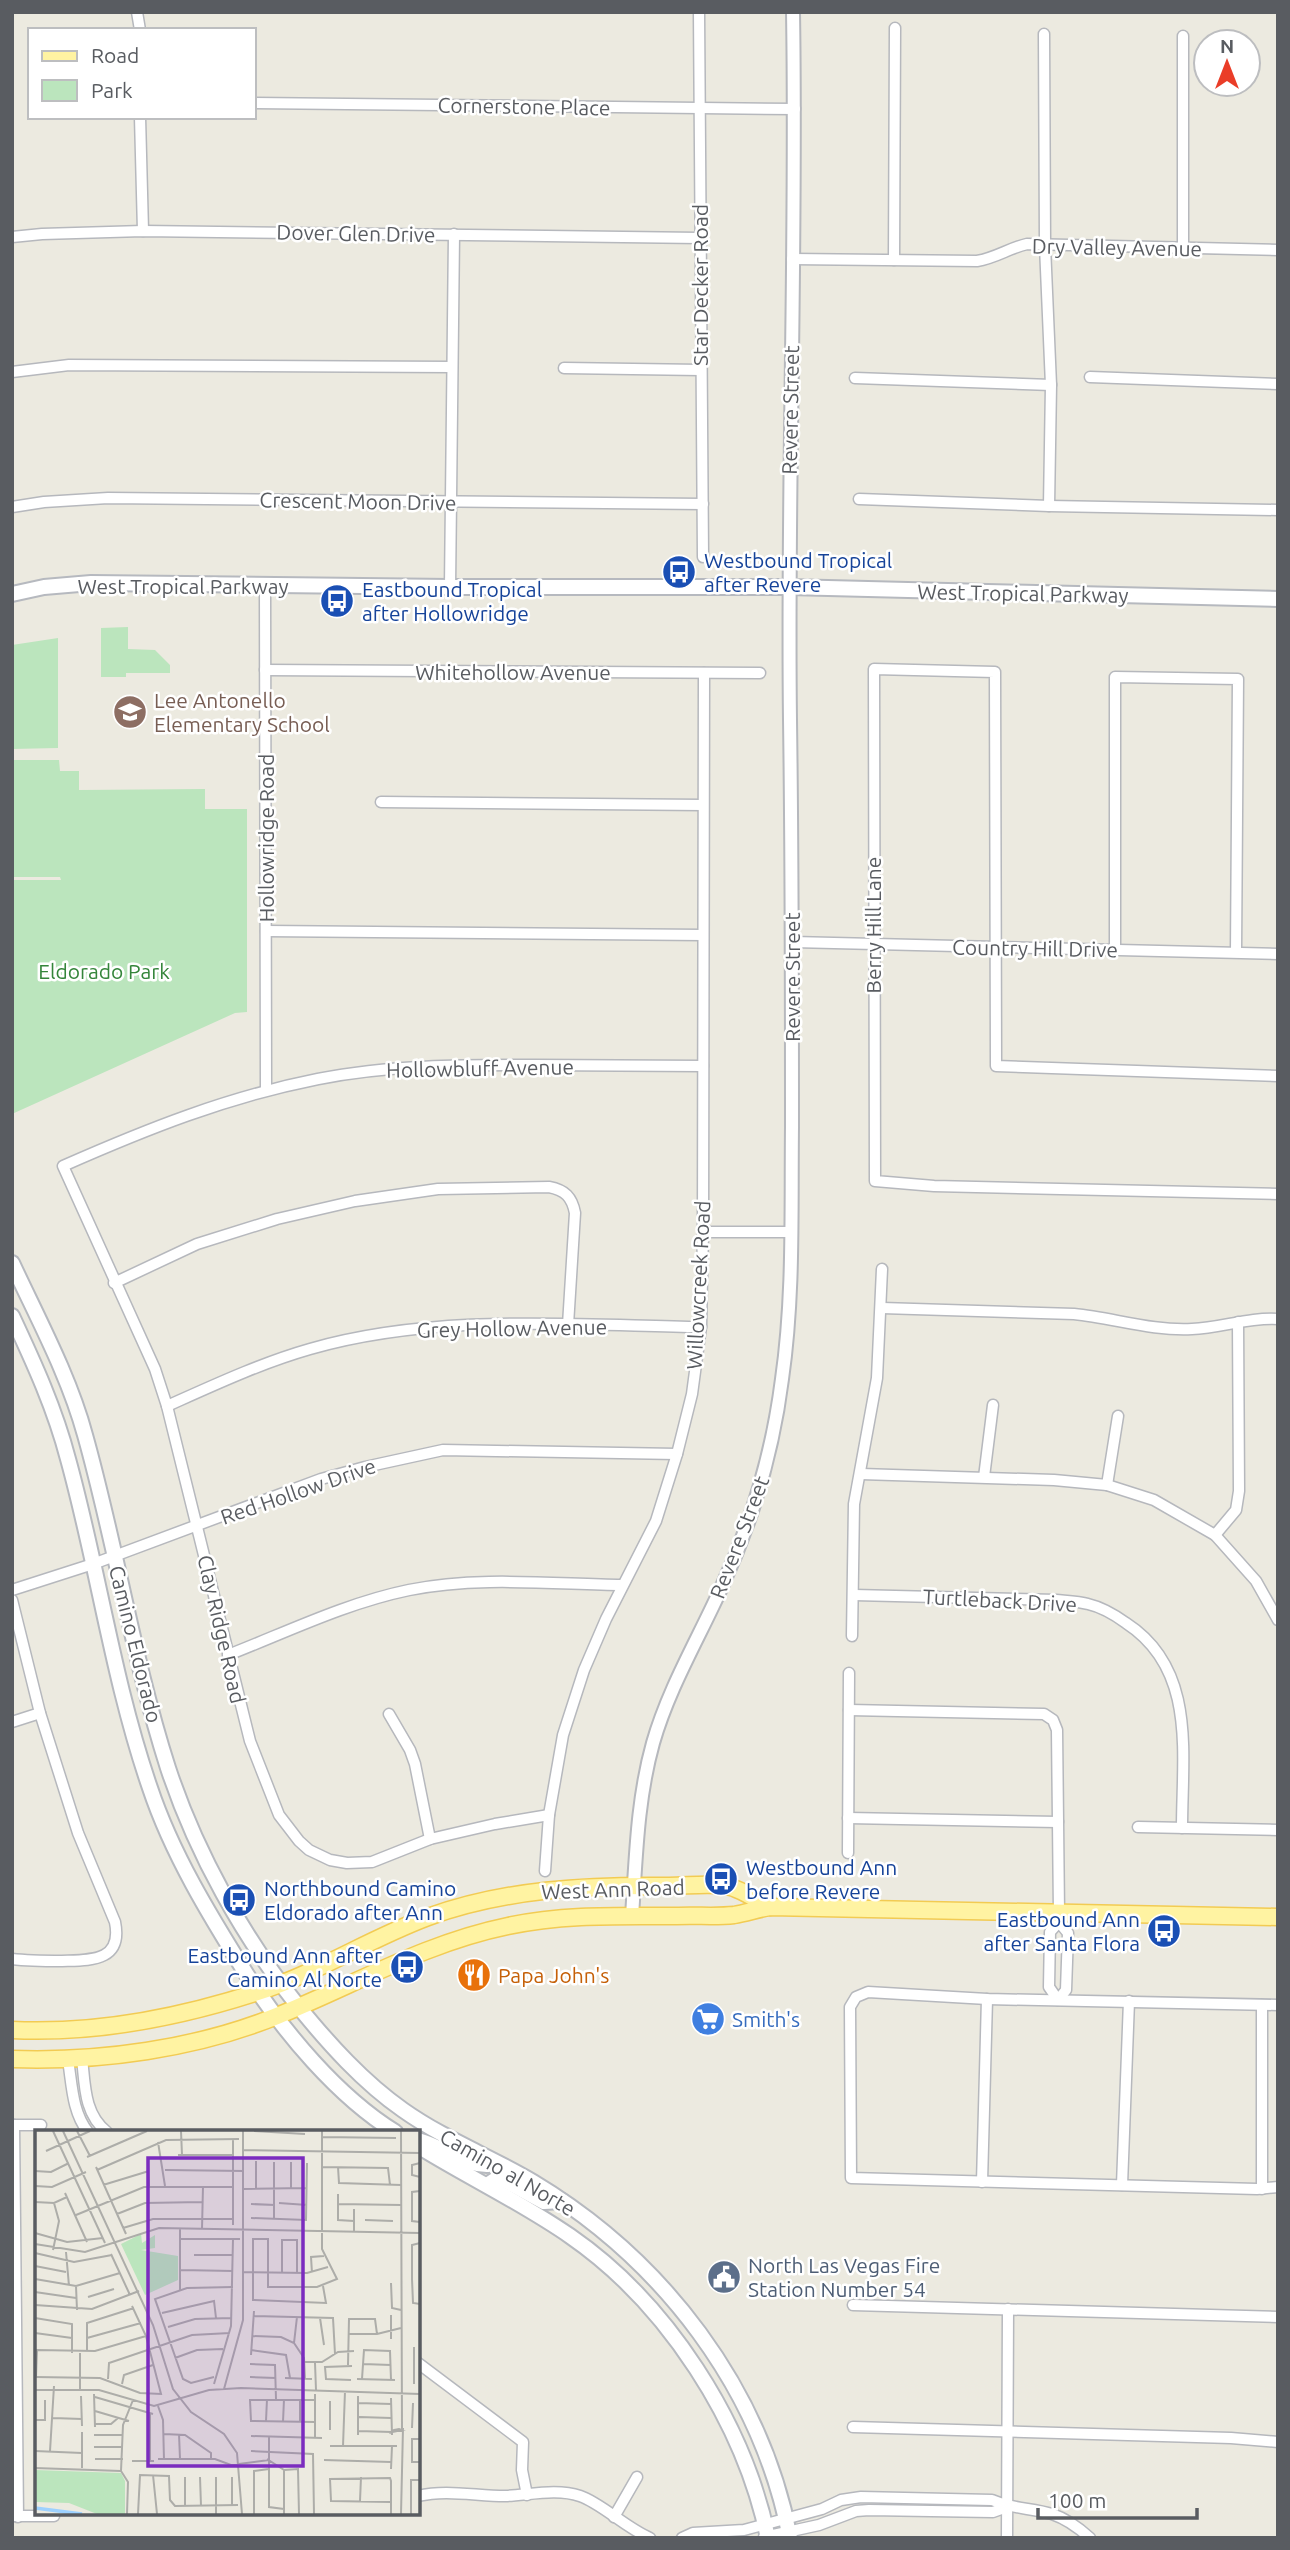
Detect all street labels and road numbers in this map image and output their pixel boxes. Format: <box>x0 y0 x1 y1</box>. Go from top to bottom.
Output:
street label: Cornerstone Place <box>437 92 611 120</box>
street label: Star Decker Road <box>688 204 712 366</box>
street label: Dover Glen Drive <box>276 220 436 246</box>
street label: Dry Valley Avenue <box>1032 234 1202 260</box>
street label: Revere Street <box>777 345 803 475</box>
street label: Crescent Moon Drive <box>259 487 457 515</box>
street label: West Tropical Parkway <box>77 574 289 598</box>
street label: West Tropical Parkway <box>917 579 1129 607</box>
street label: Whitehollow Avenue <box>415 660 611 684</box>
street label: Hollowridge Road <box>254 754 278 922</box>
street label: Berry Hill Lane <box>861 857 885 993</box>
street label: Revere Street <box>780 912 804 1042</box>
street label: Country Hill Drive <box>952 935 1118 961</box>
street label: Hollowbluff Avenue <box>386 1054 574 1082</box>
street label: Willowcreek Road <box>682 1200 714 1370</box>
street label: Grey Hollow Avenue <box>417 1314 607 1342</box>
street label: Red Hollow Drive <box>217 1453 379 1529</box>
street label: Revere Street <box>705 1472 773 1602</box>
street label: Clay Ridge Road <box>193 1552 251 1706</box>
street label: Camino Eldorado <box>105 1563 167 1725</box>
street label: Turtleback Drive <box>922 1584 1078 1616</box>
street label: West Ann Road <box>541 1874 685 1904</box>
street label: Camino al Norte <box>436 2124 580 2220</box>

